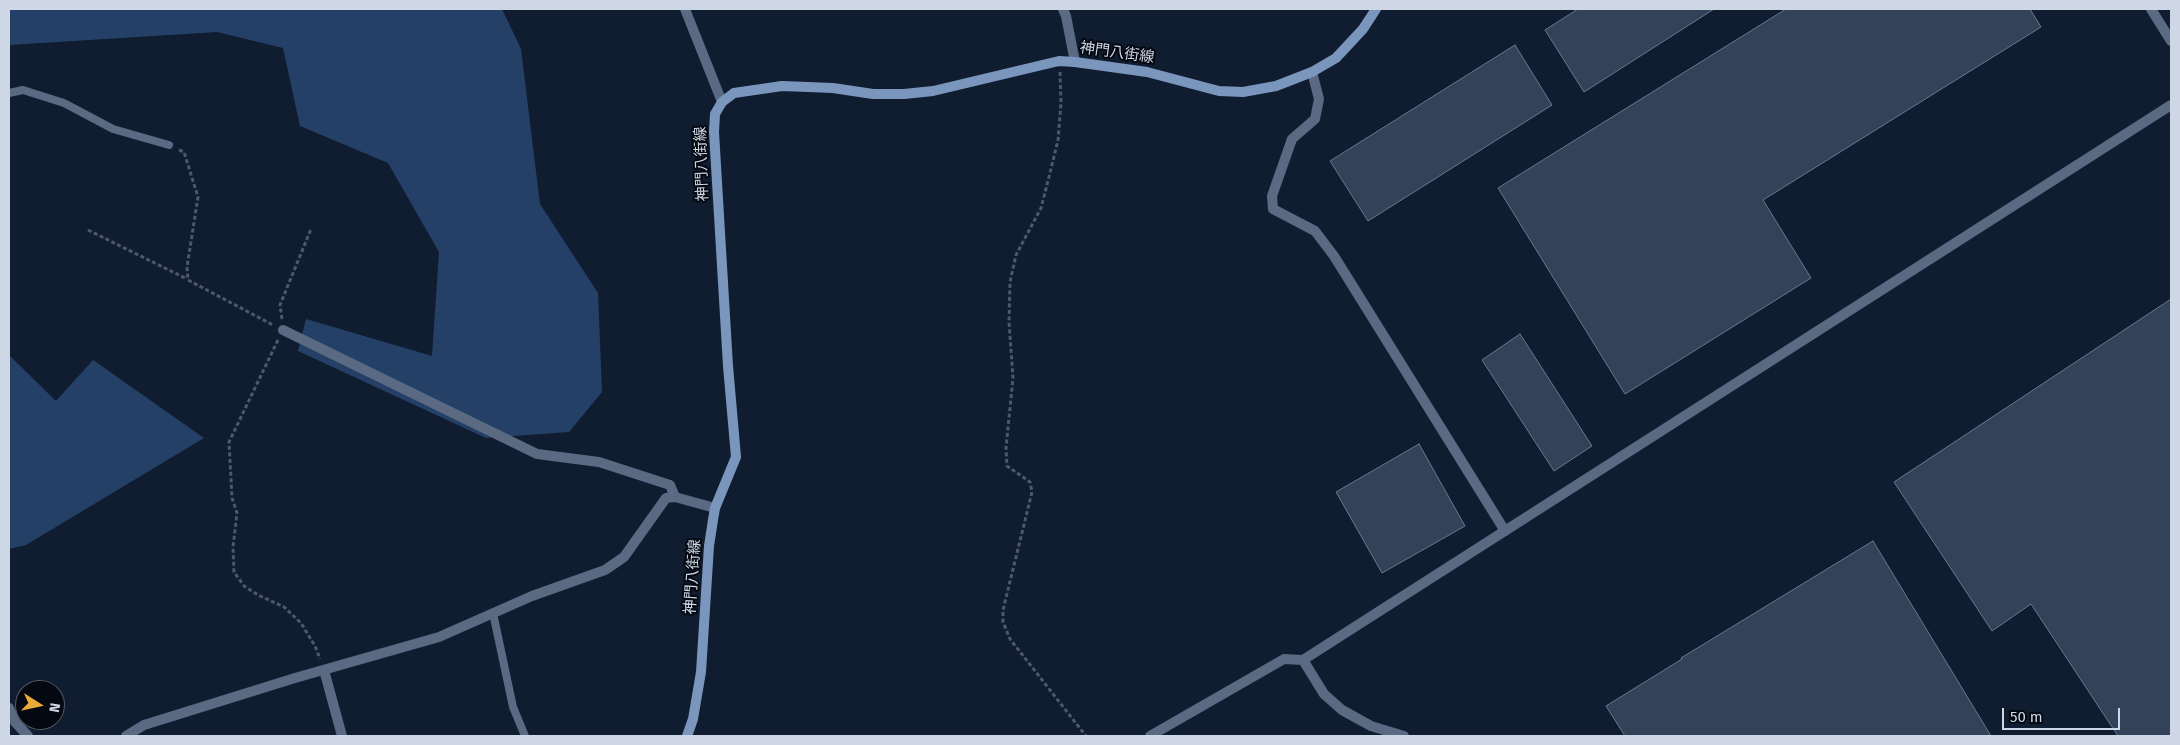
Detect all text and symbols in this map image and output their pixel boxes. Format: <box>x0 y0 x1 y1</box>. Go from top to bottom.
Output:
street label: 神門八街線 <box>1079 39 1155 67</box>
street label: 神門八街線 <box>692 126 712 202</box>
street label: 神門八街線 <box>681 539 705 615</box>
north arrow <box>15 680 65 730</box>
scale bar <box>2005 698 2122 730</box>
text: N <box>45 701 63 714</box>
text: 50 m <box>2010 708 2043 726</box>

